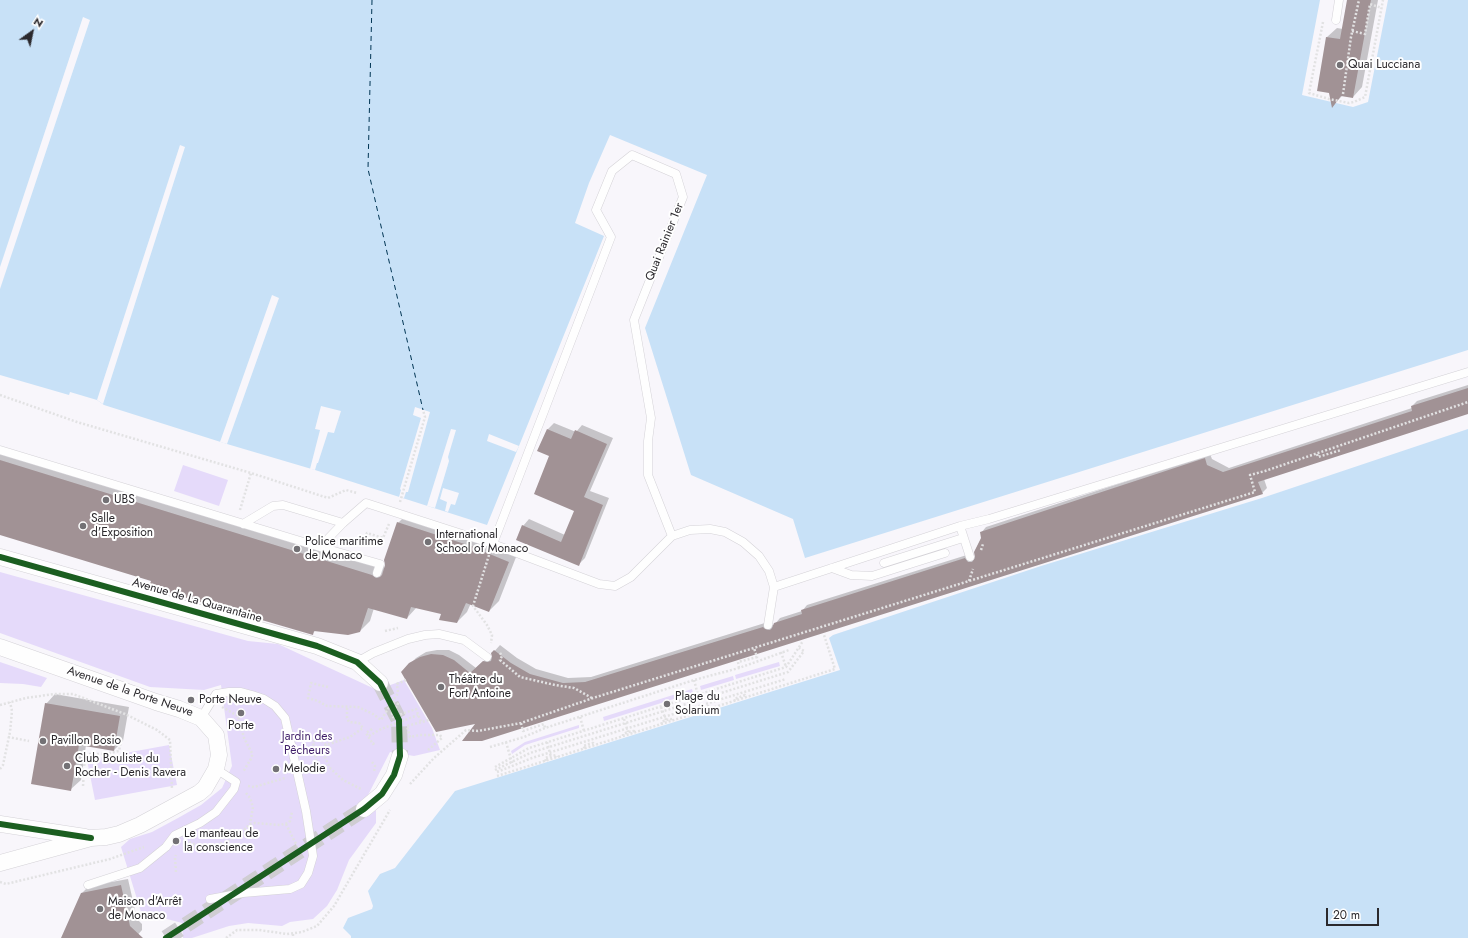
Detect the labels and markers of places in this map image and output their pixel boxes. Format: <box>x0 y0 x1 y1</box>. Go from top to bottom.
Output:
place label: Quai Lucciana <box>1348 58 1420 72</box>
marker: Quai Lucciana <box>1335 60 1345 70</box>
place label: UBS <box>114 493 135 507</box>
marker: UBS <box>101 495 111 505</box>
place label: Salle d'Exposition <box>91 512 153 540</box>
marker: Salle d'Exposition <box>78 521 88 531</box>
place label: International School of Monaco <box>436 528 528 556</box>
place label: Police maritime de Monaco <box>305 535 383 563</box>
marker: International School of Monaco <box>423 537 433 547</box>
marker: Police maritime de Monaco <box>292 544 302 554</box>
place label: Théâtre du Fort Antoine <box>449 673 511 701</box>
marker: Théâtre du Fort Antoine <box>436 682 446 692</box>
place label: Plage du Solarium <box>675 690 720 718</box>
place label: Porte Neuve <box>199 693 262 707</box>
marker: Porte Neuve <box>186 695 196 705</box>
marker: Plage du Solarium <box>662 699 672 709</box>
marker: Porte <box>236 708 246 718</box>
place label: Porte <box>228 719 254 733</box>
place label: Pavillon Bosio <box>51 734 121 748</box>
marker: Pavillon Bosio <box>38 736 48 746</box>
place label: Club Bouliste du Rocher - Denis Ravera <box>75 752 186 780</box>
marker: Club Bouliste du Rocher - Denis Ravera <box>62 761 72 771</box>
place label: Melodie <box>284 762 325 776</box>
marker: Melodie <box>271 764 281 774</box>
place label: Le manteau de la conscience <box>184 827 258 855</box>
marker: Le manteau de la conscience <box>171 836 181 846</box>
place label: Maison d'Arrêt de Monaco <box>108 895 181 923</box>
marker: Maison d'Arrêt de Monaco <box>95 904 105 914</box>

